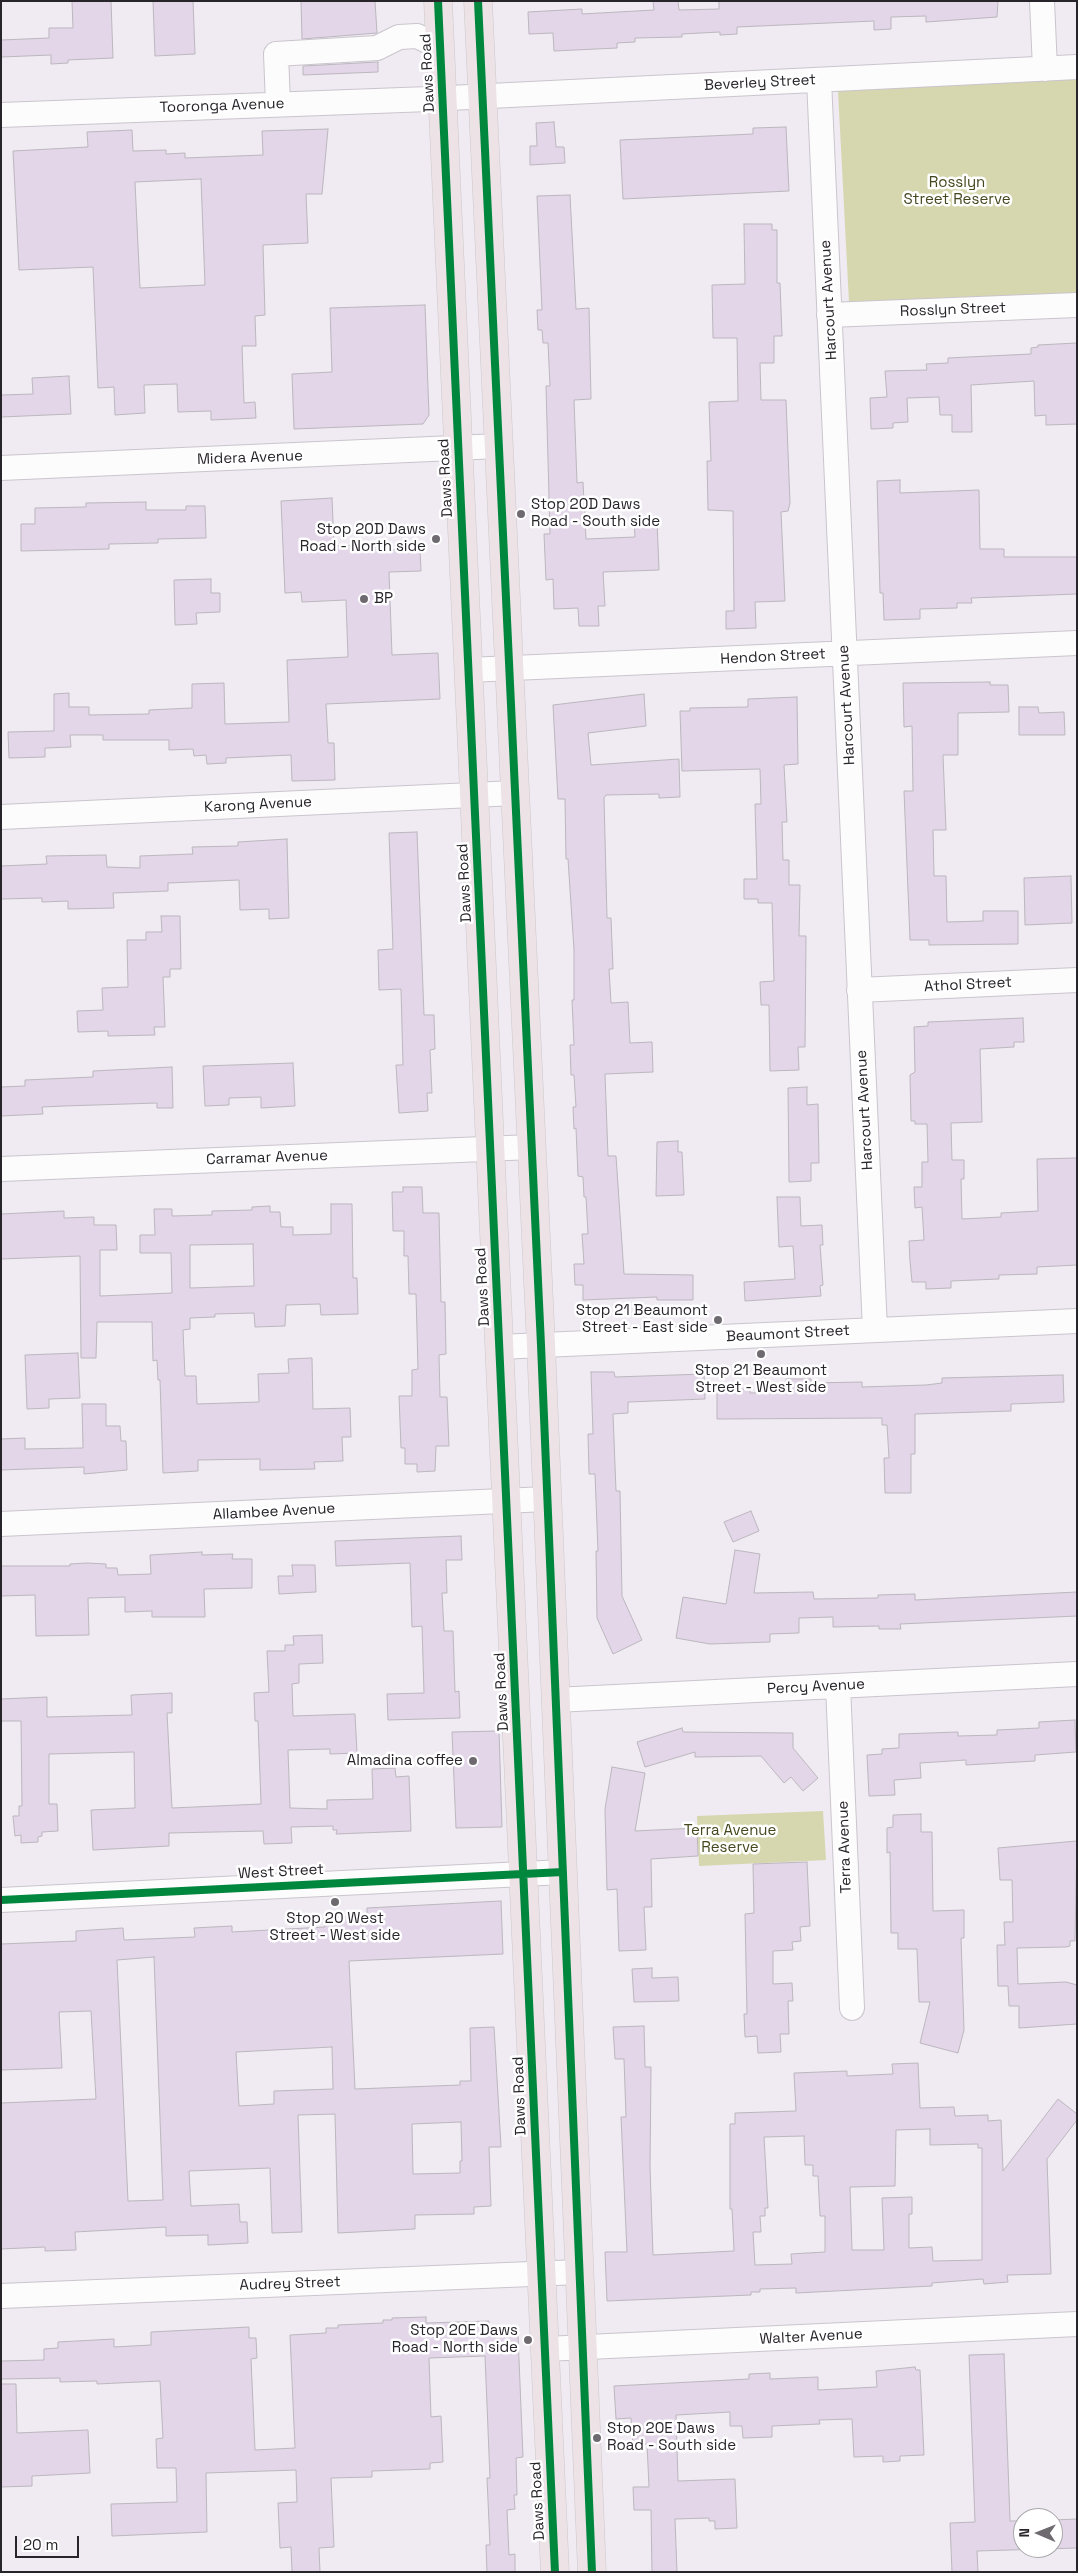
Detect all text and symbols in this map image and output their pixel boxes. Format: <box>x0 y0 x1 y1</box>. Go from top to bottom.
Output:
street label: Daws Road <box>417 33 439 113</box>
street label: Beverley Street <box>703 71 817 95</box>
street label: Tooronga Avenue <box>159 95 285 117</box>
park label: Rosslyn Street Reserve <box>903 174 1011 209</box>
street label: Harcourt Avenue <box>817 239 841 361</box>
street label: Rosslyn Street <box>900 299 1006 321</box>
street label: Daws Road <box>435 438 457 518</box>
street label: Midera Avenue <box>197 447 303 469</box>
place label: Stop 20D Daws Road - South side <box>531 496 660 531</box>
marker: Stop 20D Daws Road - South side <box>515 508 527 520</box>
place label: Stop 20D Daws Road - North side <box>300 521 426 556</box>
marker: Stop 20D Daws Road - North side <box>430 533 442 545</box>
place label: BP <box>374 590 393 608</box>
marker: BP <box>358 593 370 605</box>
street label: Harcourt Avenue <box>835 644 859 766</box>
street label: Hendon Street <box>720 645 826 669</box>
street label: Karong Avenue <box>204 793 312 817</box>
street label: Daws Road <box>454 843 476 923</box>
street label: Athol Street <box>924 974 1012 996</box>
street label: Harcourt Avenue <box>853 1049 877 1171</box>
street label: Carramar Avenue <box>206 1147 328 1169</box>
street label: Daws Road <box>472 1247 494 1327</box>
place label: Stop 21 Beaumont Street - East side <box>576 1302 708 1337</box>
marker: Stop 21 Beaumont Street - East side <box>712 1314 724 1326</box>
street label: Beaumont Street <box>726 1322 850 1346</box>
marker: Stop 21 Beaumont Street - West side <box>755 1348 767 1360</box>
place label: Stop 21 Beaumont Street - West side <box>695 1362 827 1397</box>
street label: Allambee Avenue <box>212 1500 336 1524</box>
street label: Daws Road <box>491 1652 513 1732</box>
street label: Percy Avenue <box>767 1675 865 1699</box>
place label: Almadina coffee <box>347 1752 463 1770</box>
marker: Almadina coffee <box>467 1755 479 1767</box>
street label: Terra Avenue <box>834 1800 856 1894</box>
park label: Terra Avenue Reserve <box>684 1822 776 1857</box>
street label: West Street <box>238 1861 324 1883</box>
marker: Stop 20 West Street - West side <box>329 1896 341 1908</box>
place label: Stop 20 West Street - West side <box>270 1910 400 1945</box>
street label: Daws Road <box>510 2056 530 2136</box>
street label: Audrey Street <box>239 2273 341 2295</box>
place label: Stop 20E Daws Road - North side <box>392 2322 518 2357</box>
street label: Walter Avenue <box>759 2325 863 2349</box>
marker: Stop 20E Daws Road - North side <box>522 2334 534 2346</box>
place label: Stop 20E Daws Road - South side <box>607 2420 736 2455</box>
marker: Stop 20E Daws Road - South side <box>591 2432 603 2444</box>
street label: Daws Road <box>527 2461 549 2541</box>
north arrow <box>1013 2508 1063 2558</box>
scale bar <box>18 2526 81 2558</box>
text: N <box>1015 2528 1033 2538</box>
text: 20 m <box>23 2535 58 2554</box>

